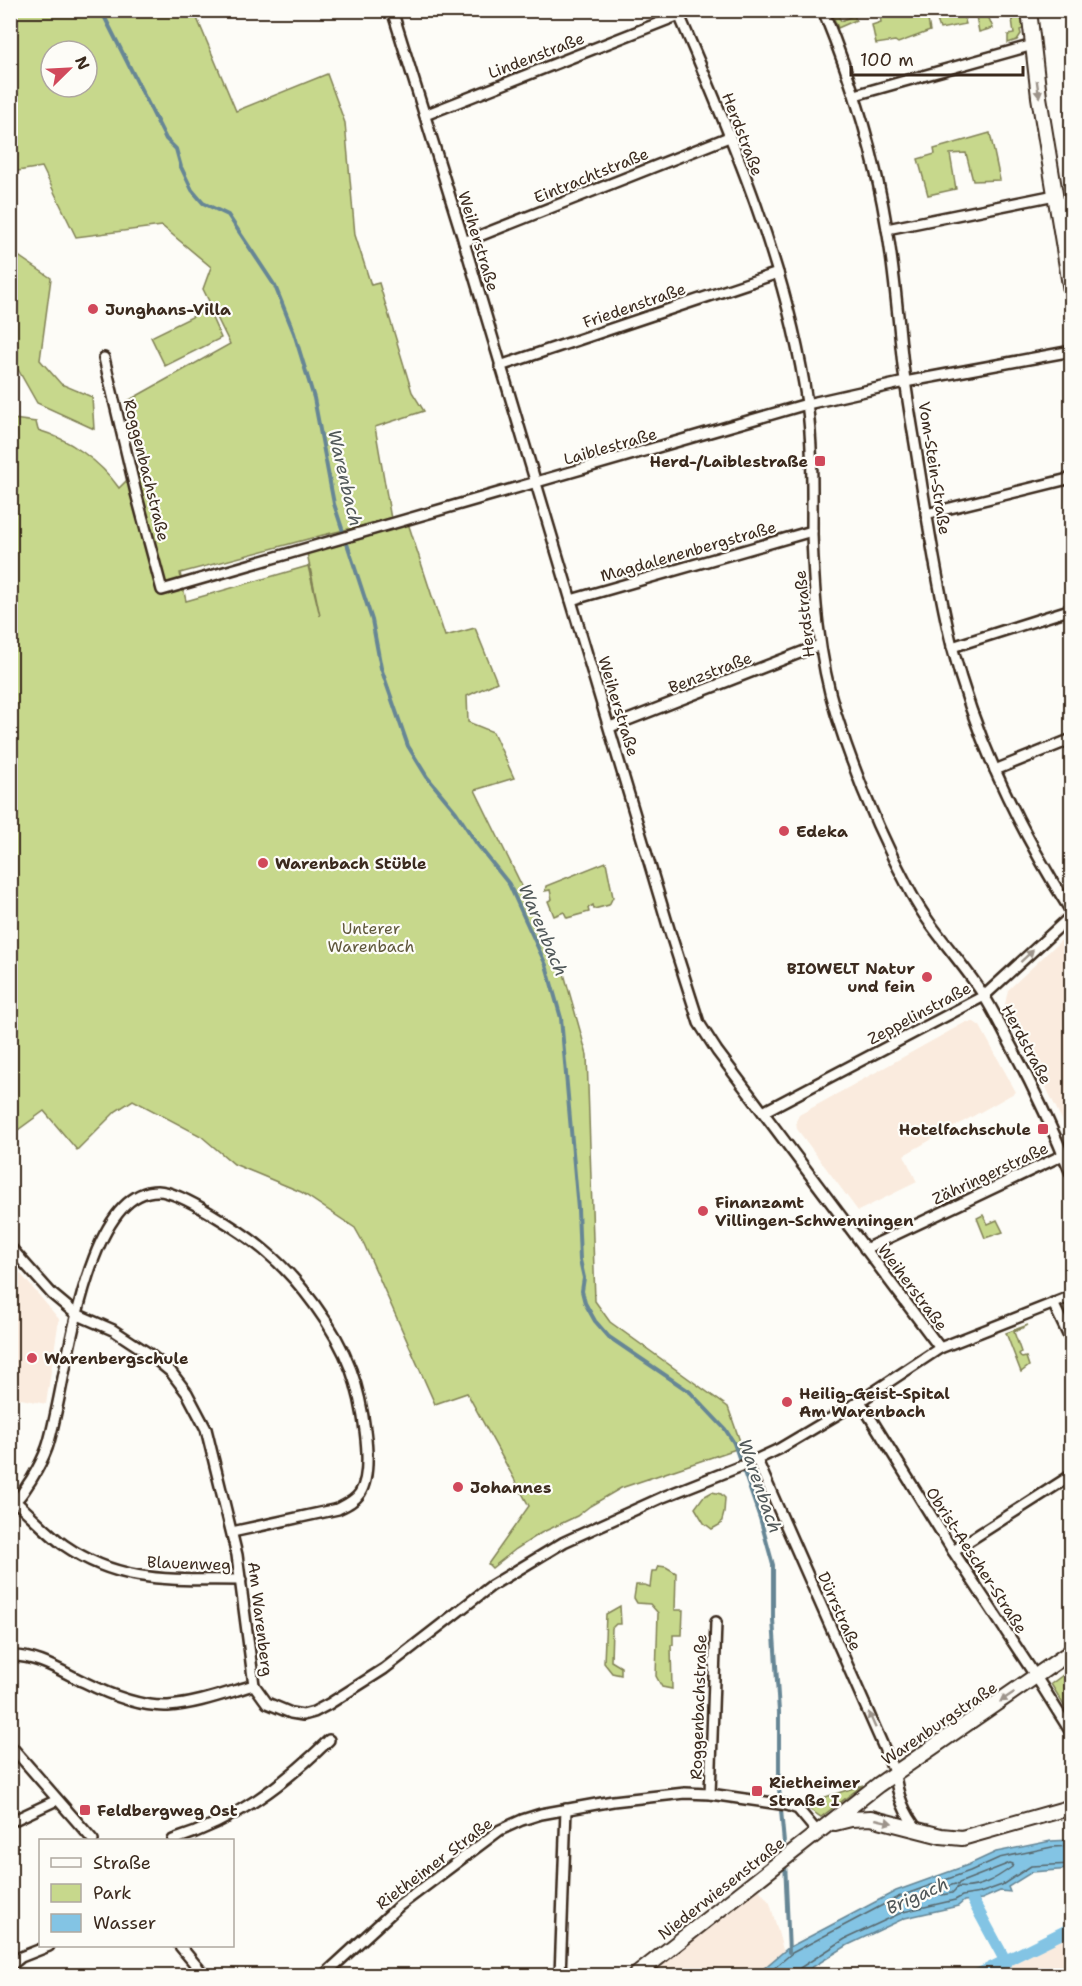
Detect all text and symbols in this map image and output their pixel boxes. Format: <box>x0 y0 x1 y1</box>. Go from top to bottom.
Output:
street label: Lindenstraße <box>485 27 587 83</box>
north arrow <box>39 39 99 99</box>
scale bar <box>851 39 1024 77</box>
text: 100 m <box>860 48 914 72</box>
text: N <box>70 53 94 73</box>
one-way arrow <box>1034 80 1043 99</box>
street label: Herdstraße <box>717 90 768 179</box>
street label: Eintrachtstraße <box>531 143 652 208</box>
street label: Weiherstraße <box>453 188 504 294</box>
street label: Friedenstraße <box>580 278 688 333</box>
place label: Junghans-Villa <box>105 299 231 320</box>
marker: Junghans-Villa <box>86 302 100 316</box>
street label: Roggenbachstraße <box>119 397 174 543</box>
street label: Vom-Stein-Straße <box>914 400 955 536</box>
street label: Laiblestraße <box>561 423 659 470</box>
water label: Warenbach <box>322 427 368 529</box>
place label: Herd-/Laiblestraße <box>650 451 808 472</box>
marker: Herd-/Laiblestraße <box>813 454 827 468</box>
street label: Magdalenenbergstraße <box>598 516 778 587</box>
street label: Herdstraße <box>789 569 820 659</box>
street label: Benzstraße <box>666 647 755 698</box>
street label: Weiherstraße <box>593 653 644 759</box>
place label: Edeka <box>796 821 848 842</box>
marker: Edeka <box>777 824 791 838</box>
place label: Warenbach Stüble <box>275 853 427 874</box>
marker: Warenbach Stüble <box>256 856 270 870</box>
water label: Warenbach <box>513 880 573 980</box>
park label: Unterer Warenbach <box>328 918 414 957</box>
one-way arrow <box>1020 949 1035 963</box>
place label: BIOWELT Natur und fein <box>787 958 915 997</box>
marker: BIOWELT Natur und fein <box>920 970 934 984</box>
street label: Zeppelinstraße <box>864 977 975 1050</box>
street label: Herdstraße <box>997 1001 1056 1088</box>
place label: Hotelfachschule <box>899 1119 1031 1140</box>
marker: Hotelfachschule <box>1036 1122 1050 1136</box>
street label: Zähringerstraße <box>929 1137 1052 1210</box>
place label: Finanzamt Villingen-Schwenningen <box>715 1192 914 1231</box>
marker: Finanzamt Villingen-Schwenningen <box>696 1204 710 1218</box>
street label: Weiherstraße <box>873 1240 952 1335</box>
place label: Warenbergschule <box>44 1348 189 1369</box>
marker: Warenbergschule <box>25 1351 39 1365</box>
place label: Heilig-Geist-Spital Am Warenbach <box>799 1383 950 1422</box>
marker: Heilig-Geist-Spital Am Warenbach <box>780 1395 794 1409</box>
water label: Warenbach <box>733 1435 787 1537</box>
place label: Johannes <box>470 1477 551 1498</box>
marker: Johannes <box>451 1480 465 1494</box>
street label: Obrist-Aescher-Straße <box>921 1483 1032 1638</box>
street label: Blauenweg <box>146 1552 232 1575</box>
street label: Am Warenberg <box>243 1561 278 1678</box>
street label: Dürrstraße <box>813 1568 866 1654</box>
street label: Roggenbachstraße <box>685 1634 712 1780</box>
street label: Warenburgstraße <box>877 1677 1001 1770</box>
one-way arrow <box>999 1691 1015 1703</box>
one-way arrow <box>867 1711 876 1728</box>
place label: Rietheimer Straße I <box>769 1772 861 1811</box>
marker: Rietheimer Straße I <box>750 1784 764 1798</box>
place label: Feldbergweg Ost <box>97 1800 238 1821</box>
marker: Feldbergweg Ost <box>78 1803 92 1817</box>
street label: Rietheimer Straße <box>372 1813 497 1914</box>
one-way arrow <box>875 1817 893 1827</box>
street label: Niederwiesenstraße <box>654 1832 789 1944</box>
legend <box>39 1839 234 1947</box>
text: Straße <box>93 1851 151 1875</box>
water label: Brigach <box>882 1872 952 1920</box>
text: Park <box>93 1881 132 1905</box>
text: Wasser <box>93 1911 156 1935</box>

